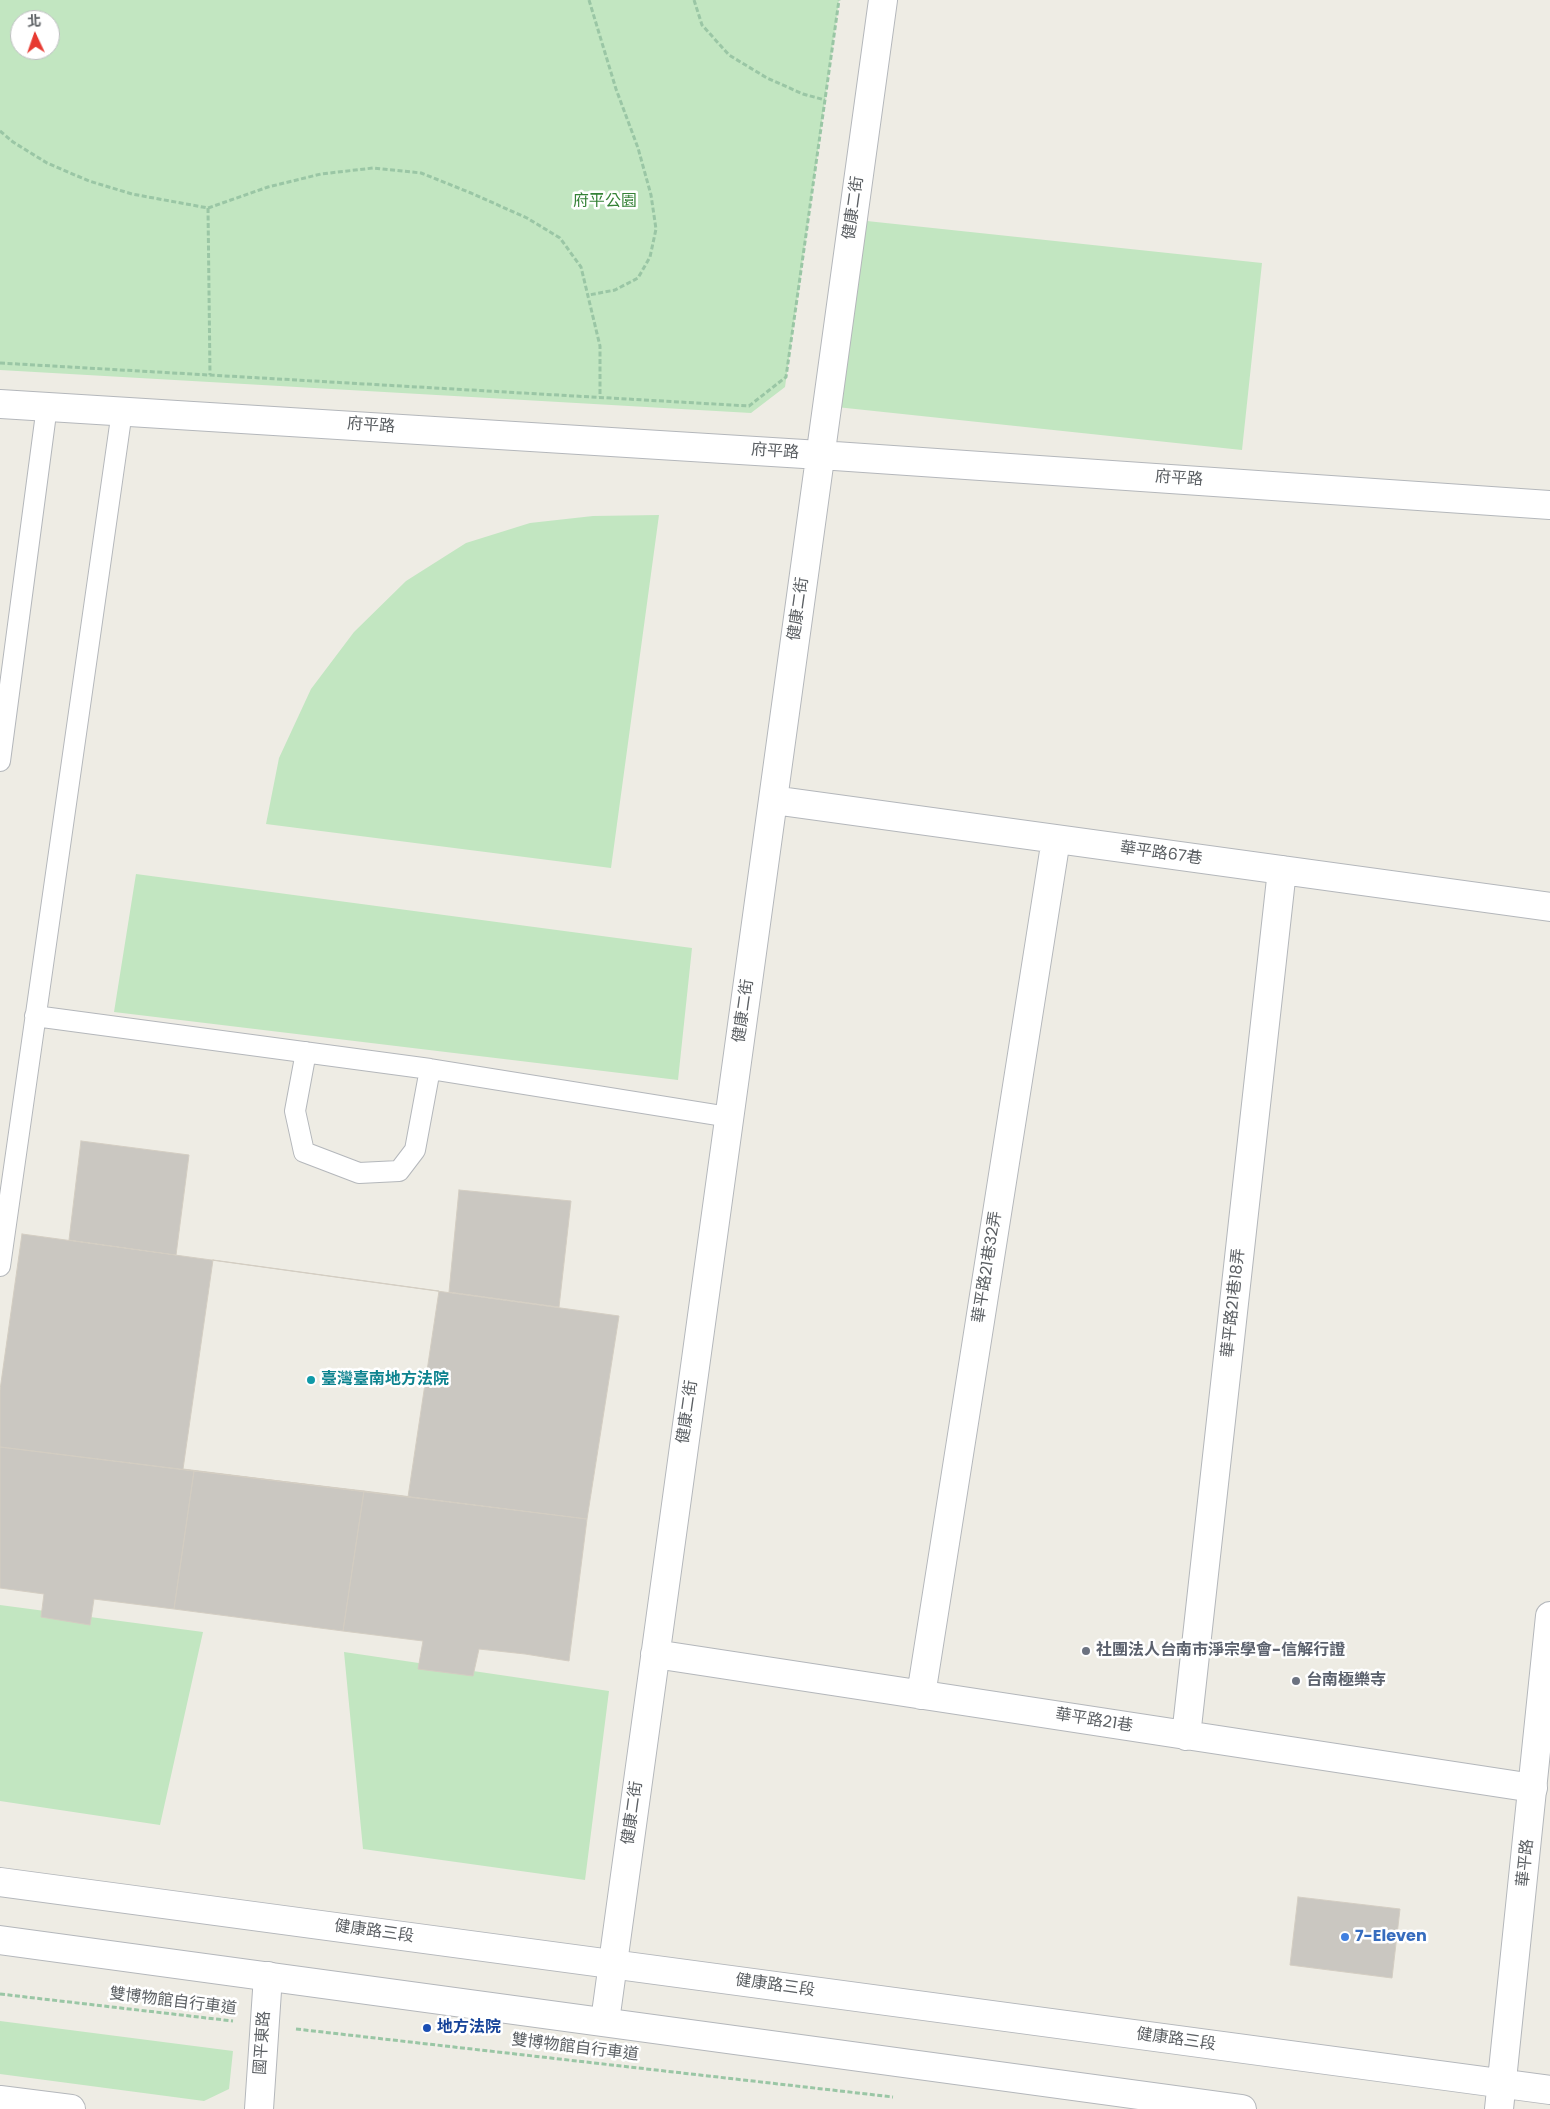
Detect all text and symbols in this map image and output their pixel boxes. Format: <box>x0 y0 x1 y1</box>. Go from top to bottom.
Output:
north arrow <box>10 10 60 60</box>
text: 北 <box>27 11 42 31</box>
street label: 健康二街 <box>840 175 868 241</box>
park label: 府平公園 <box>573 192 637 212</box>
street label: 府平路 <box>346 415 396 437</box>
street label: 府平路 <box>750 441 800 463</box>
street label: 府平路 <box>1154 468 1204 490</box>
street label: 健康二街 <box>785 576 813 642</box>
street label: 華平路67巷 <box>1119 839 1203 869</box>
street label: 健康二街 <box>730 978 758 1044</box>
street label: 華平路21巷32弄 <box>970 1210 1006 1324</box>
street label: 華平路21巷18弄 <box>1219 1248 1249 1358</box>
place label: 臺灣臺南地方法院 <box>321 1370 449 1390</box>
marker: 臺灣臺南地方法院 <box>305 1374 317 1386</box>
street label: 健康二街 <box>674 1379 702 1445</box>
place label: 社團法人台南市淨宗學會-信解行證 <box>1096 1641 1345 1661</box>
marker: 社團法人台南市淨宗學會-信解行證 <box>1080 1645 1092 1657</box>
place label: 台南極樂寺 <box>1306 1671 1386 1691</box>
marker: 台南極樂寺 <box>1290 1675 1302 1687</box>
street label: 華平路21巷 <box>1054 1705 1134 1737</box>
street label: 健康二街 <box>619 1780 647 1846</box>
street label: 華平路 <box>1514 1838 1538 1888</box>
street label: 健康路三段 <box>333 1917 415 1947</box>
place label: 7-Eleven <box>1355 1927 1427 1947</box>
marker: 7-Eleven <box>1339 1931 1351 1943</box>
street label: 健康路三段 <box>734 1971 816 2001</box>
street label: 雙博物館自行車道 <box>108 1985 238 2019</box>
street label: 國平東路 <box>251 2010 275 2076</box>
place label: 地方法院 <box>437 2018 501 2038</box>
marker: 地方法院 <box>421 2022 433 2034</box>
street label: 健康路三段 <box>1135 2025 1217 2055</box>
street label: 雙博物館自行車道 <box>510 2031 640 2065</box>

